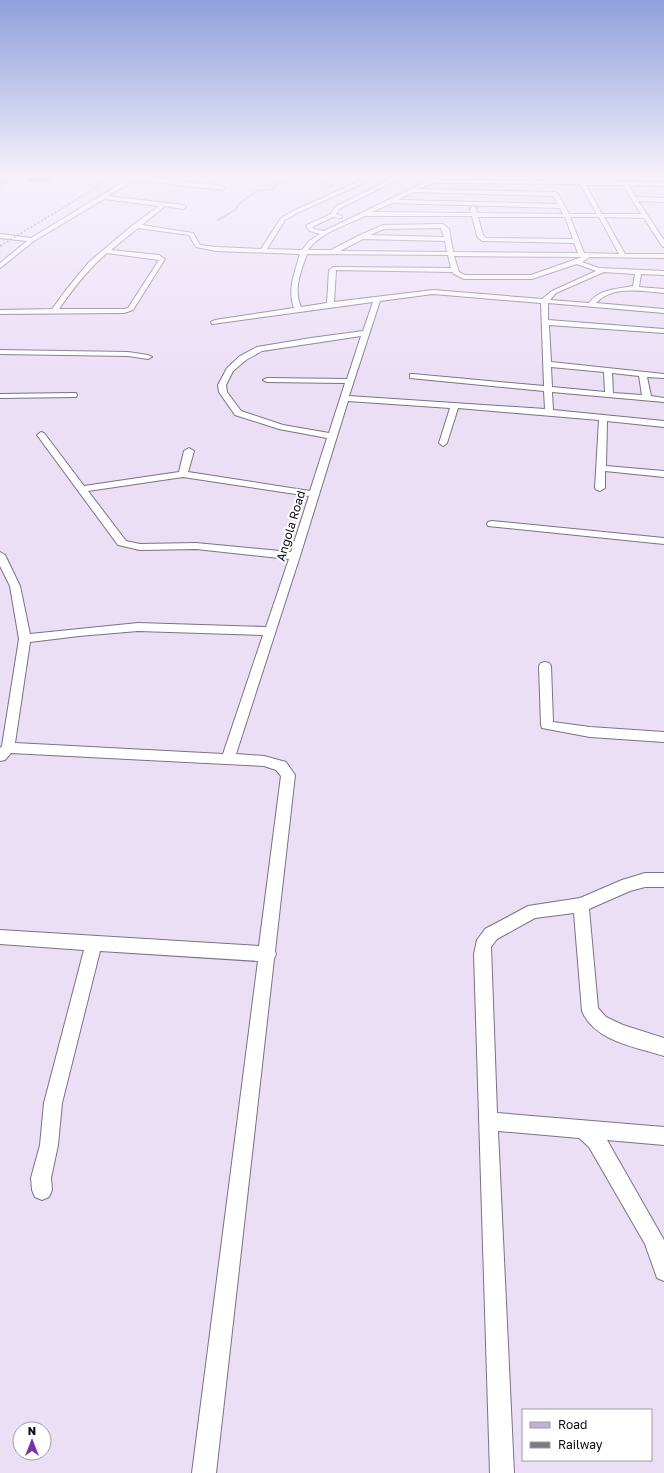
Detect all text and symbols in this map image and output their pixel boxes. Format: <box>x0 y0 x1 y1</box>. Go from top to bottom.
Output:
street label: Angola Road <box>273 489 308 563</box>
legend <box>522 1409 652 1461</box>
text: Road <box>558 1417 587 1432</box>
north arrow <box>12 1421 52 1461</box>
text: N <box>28 1424 36 1437</box>
text: Railway <box>558 1437 603 1452</box>

